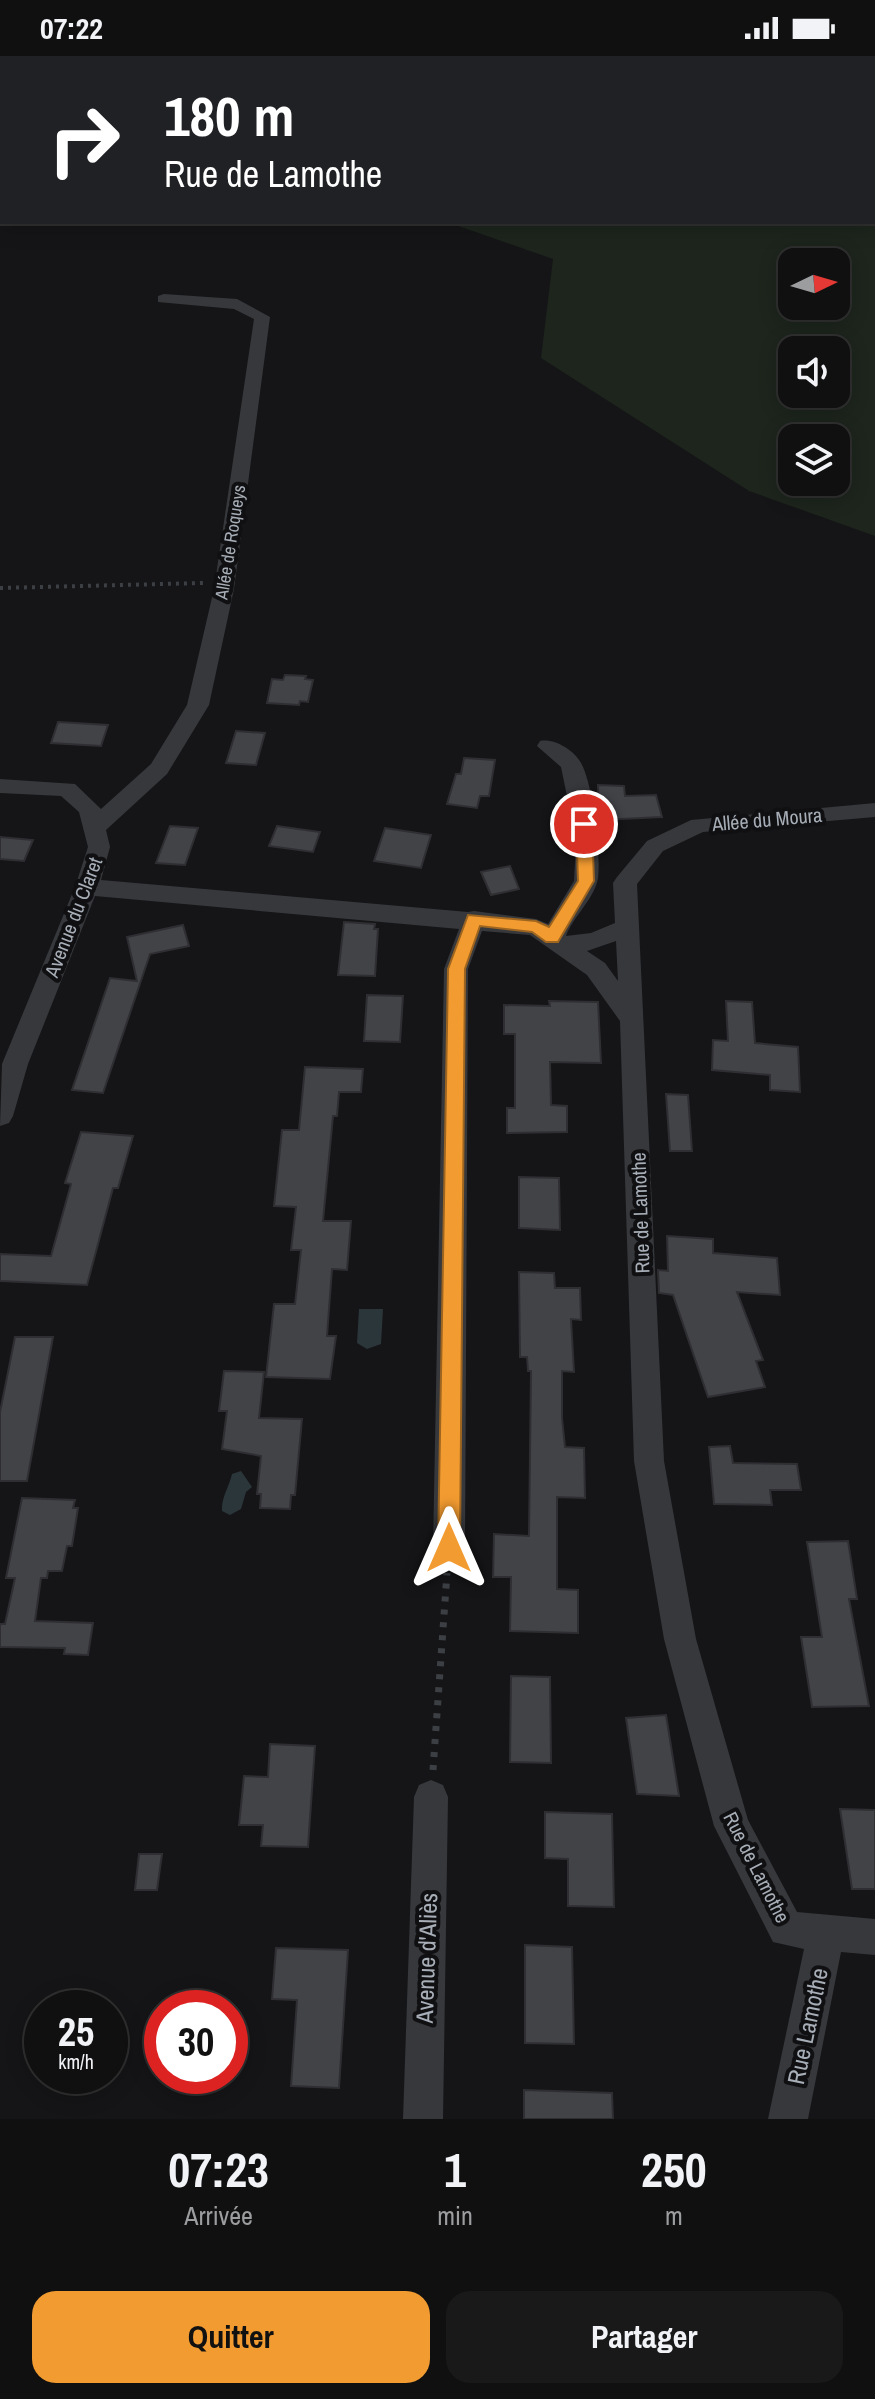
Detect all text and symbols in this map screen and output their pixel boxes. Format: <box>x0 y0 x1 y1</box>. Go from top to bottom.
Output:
text: 07:22 <box>40 8 103 48</box>
text: 180 m <box>164 78 294 153</box>
icon: right <box>32 88 136 192</box>
text: Rue de Lamothe <box>164 150 382 198</box>
north arrow <box>778 248 850 320</box>
map controls <box>778 248 850 496</box>
button: sound <box>778 336 850 408</box>
button: layers <box>778 424 850 496</box>
street label: Allée de Roqueys <box>208 483 251 602</box>
pin <box>550 790 618 858</box>
street label: Allée du Moura <box>710 801 823 837</box>
icon: arrive <box>562 802 606 846</box>
street label: Avenue du Claret <box>37 853 108 982</box>
street label: Rue de Lamothe <box>624 1152 656 1274</box>
position arrow <box>407 1506 491 1590</box>
street label: Rue de Lamothe <box>717 1807 797 1927</box>
street label: Avenue d'Aliès <box>408 1892 444 2025</box>
street label: Rue Lamothe <box>779 1965 835 2087</box>
speed limit sign: 30 <box>144 1990 248 2094</box>
text: 25 <box>58 2005 94 2058</box>
text: km/h <box>58 2048 94 2075</box>
text: 07:23 <box>168 2137 269 2202</box>
text: 1 <box>444 2137 466 2202</box>
text: 250 <box>641 2137 707 2202</box>
text: Arrivée <box>184 2198 253 2233</box>
text: min <box>437 2198 473 2233</box>
text: m <box>665 2198 683 2233</box>
button: Quitter <box>32 2291 430 2383</box>
button: Partager <box>446 2291 843 2383</box>

